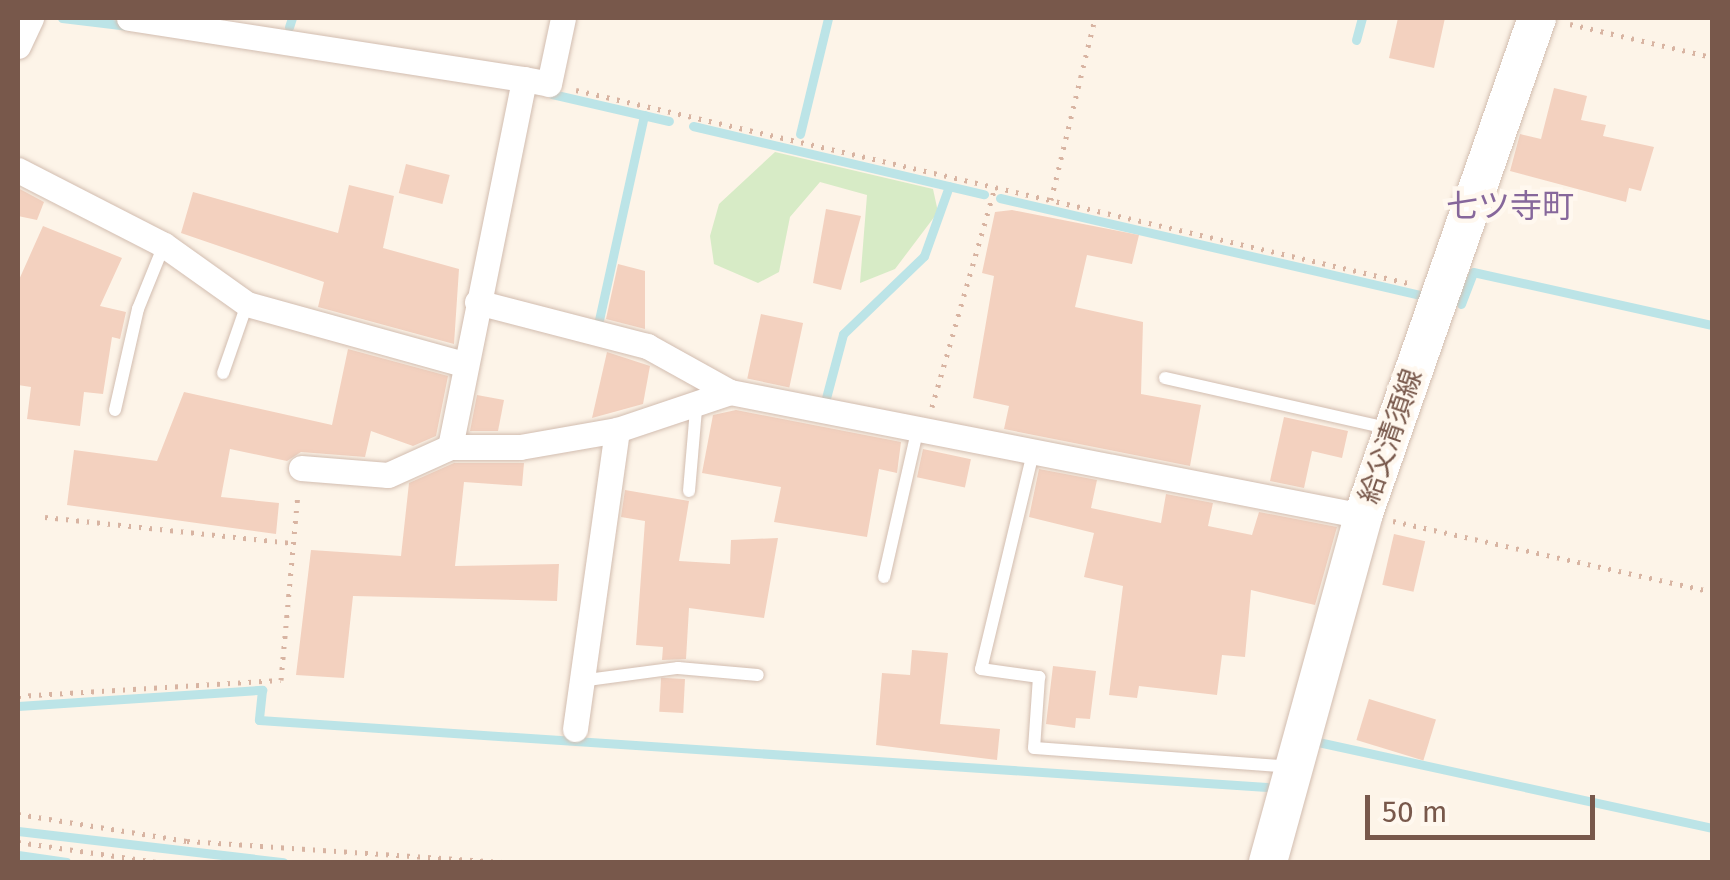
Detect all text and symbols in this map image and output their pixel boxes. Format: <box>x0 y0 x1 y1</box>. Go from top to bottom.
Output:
district label: 七ツ寺町 <box>1446 187 1574 225</box>
street label: 給父清須線 <box>1352 364 1430 508</box>
scale bar <box>1370 775 1600 837</box>
text: 50 m <box>1382 794 1447 830</box>

